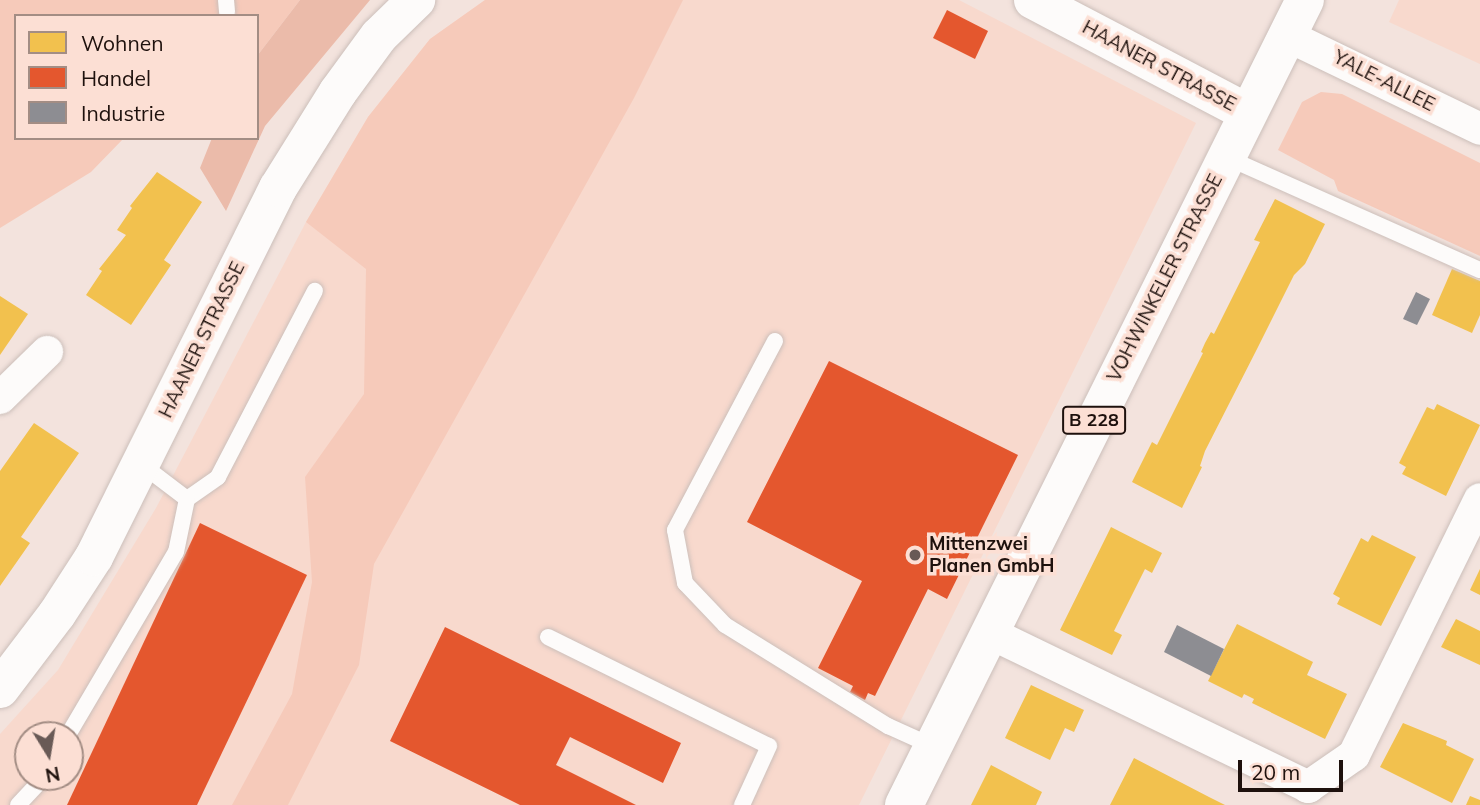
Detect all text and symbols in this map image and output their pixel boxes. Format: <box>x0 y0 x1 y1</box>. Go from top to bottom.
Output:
legend <box>14 14 259 140</box>
street label: HAANER STRASSE <box>1078 16 1240 116</box>
text: Wohnen <box>81 30 163 56</box>
street label: YALE-ALLEE <box>1330 46 1438 116</box>
text: Handel <box>81 65 151 91</box>
text: Industrie <box>81 100 165 126</box>
street label: VOHWINKELER STRASSE <box>1103 170 1227 386</box>
street label: HAANER STRASSE <box>154 258 250 422</box>
road number: B 228 <box>1061 406 1127 434</box>
place label: Mittenzwei Planen GmbH <box>929 533 1055 577</box>
marker: Mittenzwei Planen GmbH <box>907 547 923 563</box>
north arrow <box>14 721 84 791</box>
scale bar <box>1242 746 1347 790</box>
text: 20 m <box>1251 759 1300 785</box>
text: N <box>43 761 62 788</box>

